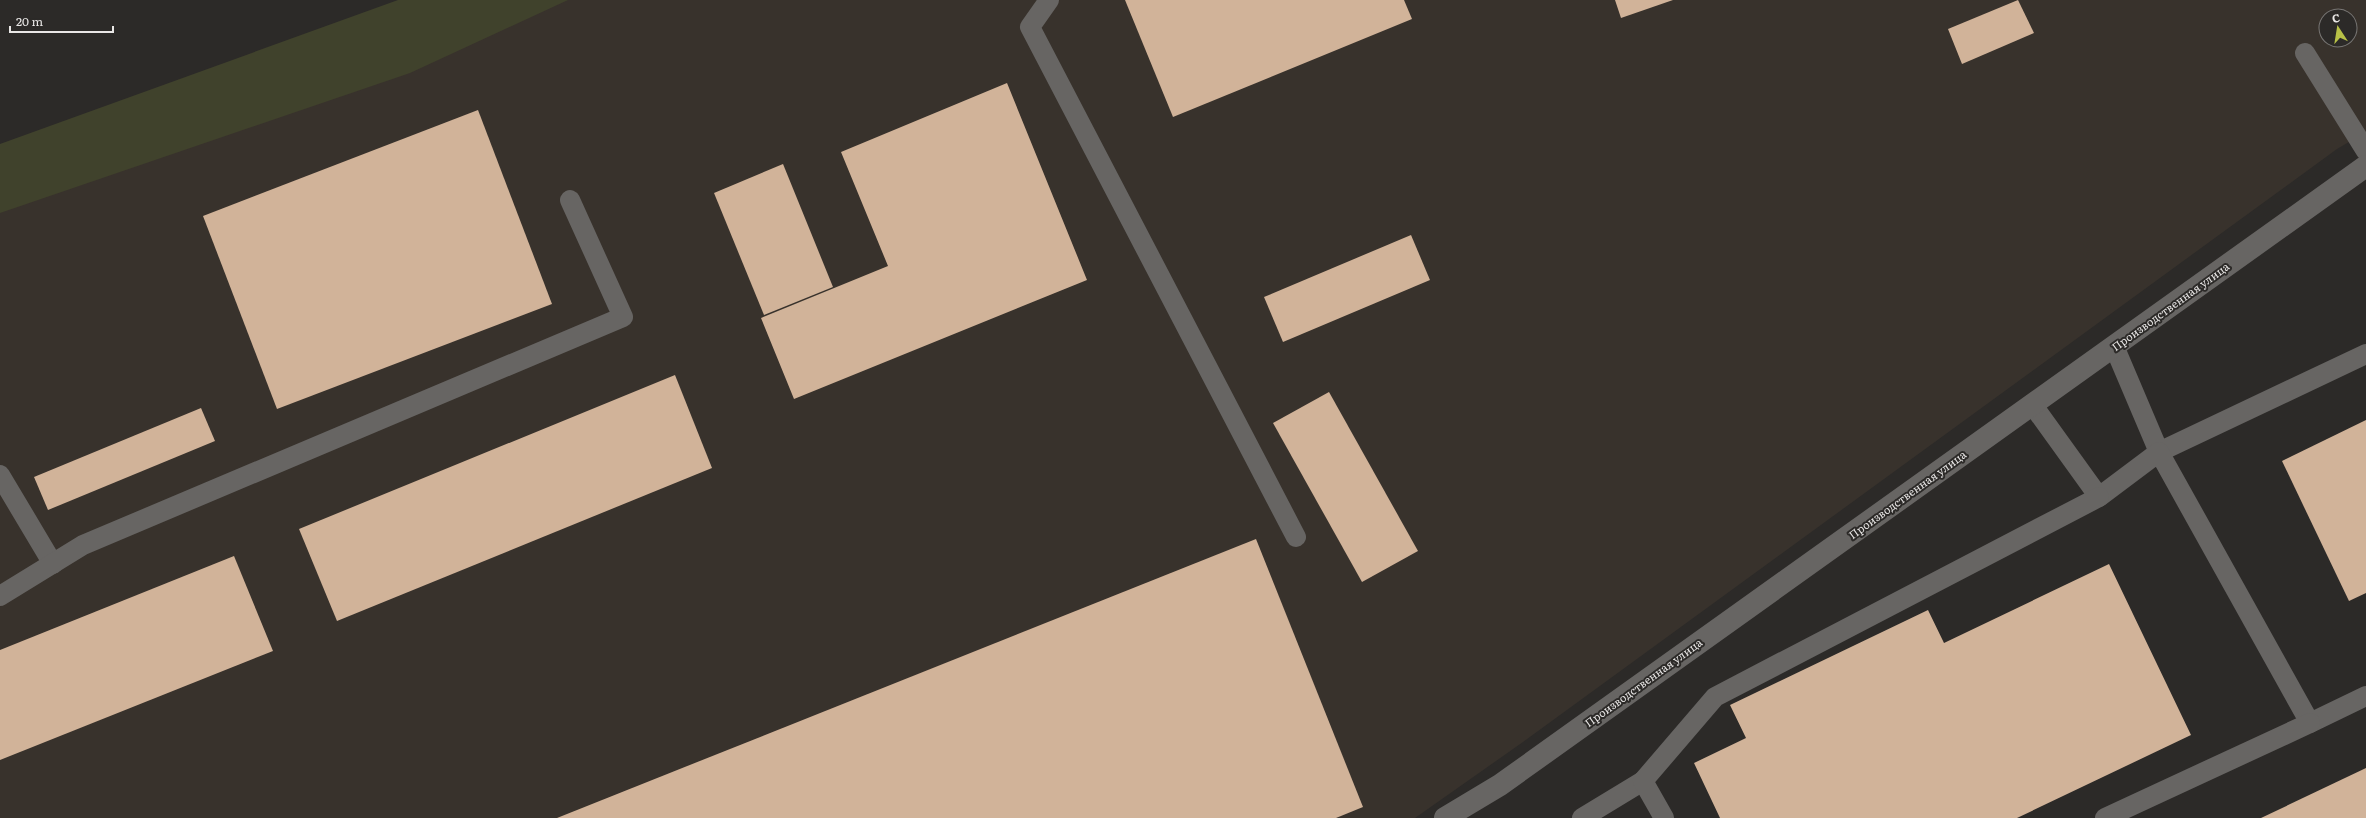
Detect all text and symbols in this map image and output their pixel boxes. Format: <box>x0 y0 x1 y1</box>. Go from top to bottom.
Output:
scale bar <box>10 8 113 34</box>
north arrow <box>2318 8 2358 48</box>
text: С <box>2330 9 2341 26</box>
text: 20 m <box>16 12 43 30</box>
street label: Производственная улица <box>2108 258 2232 354</box>
street label: Производственная улица <box>1845 446 1969 542</box>
street label: Производственная улица <box>1581 634 1705 730</box>

